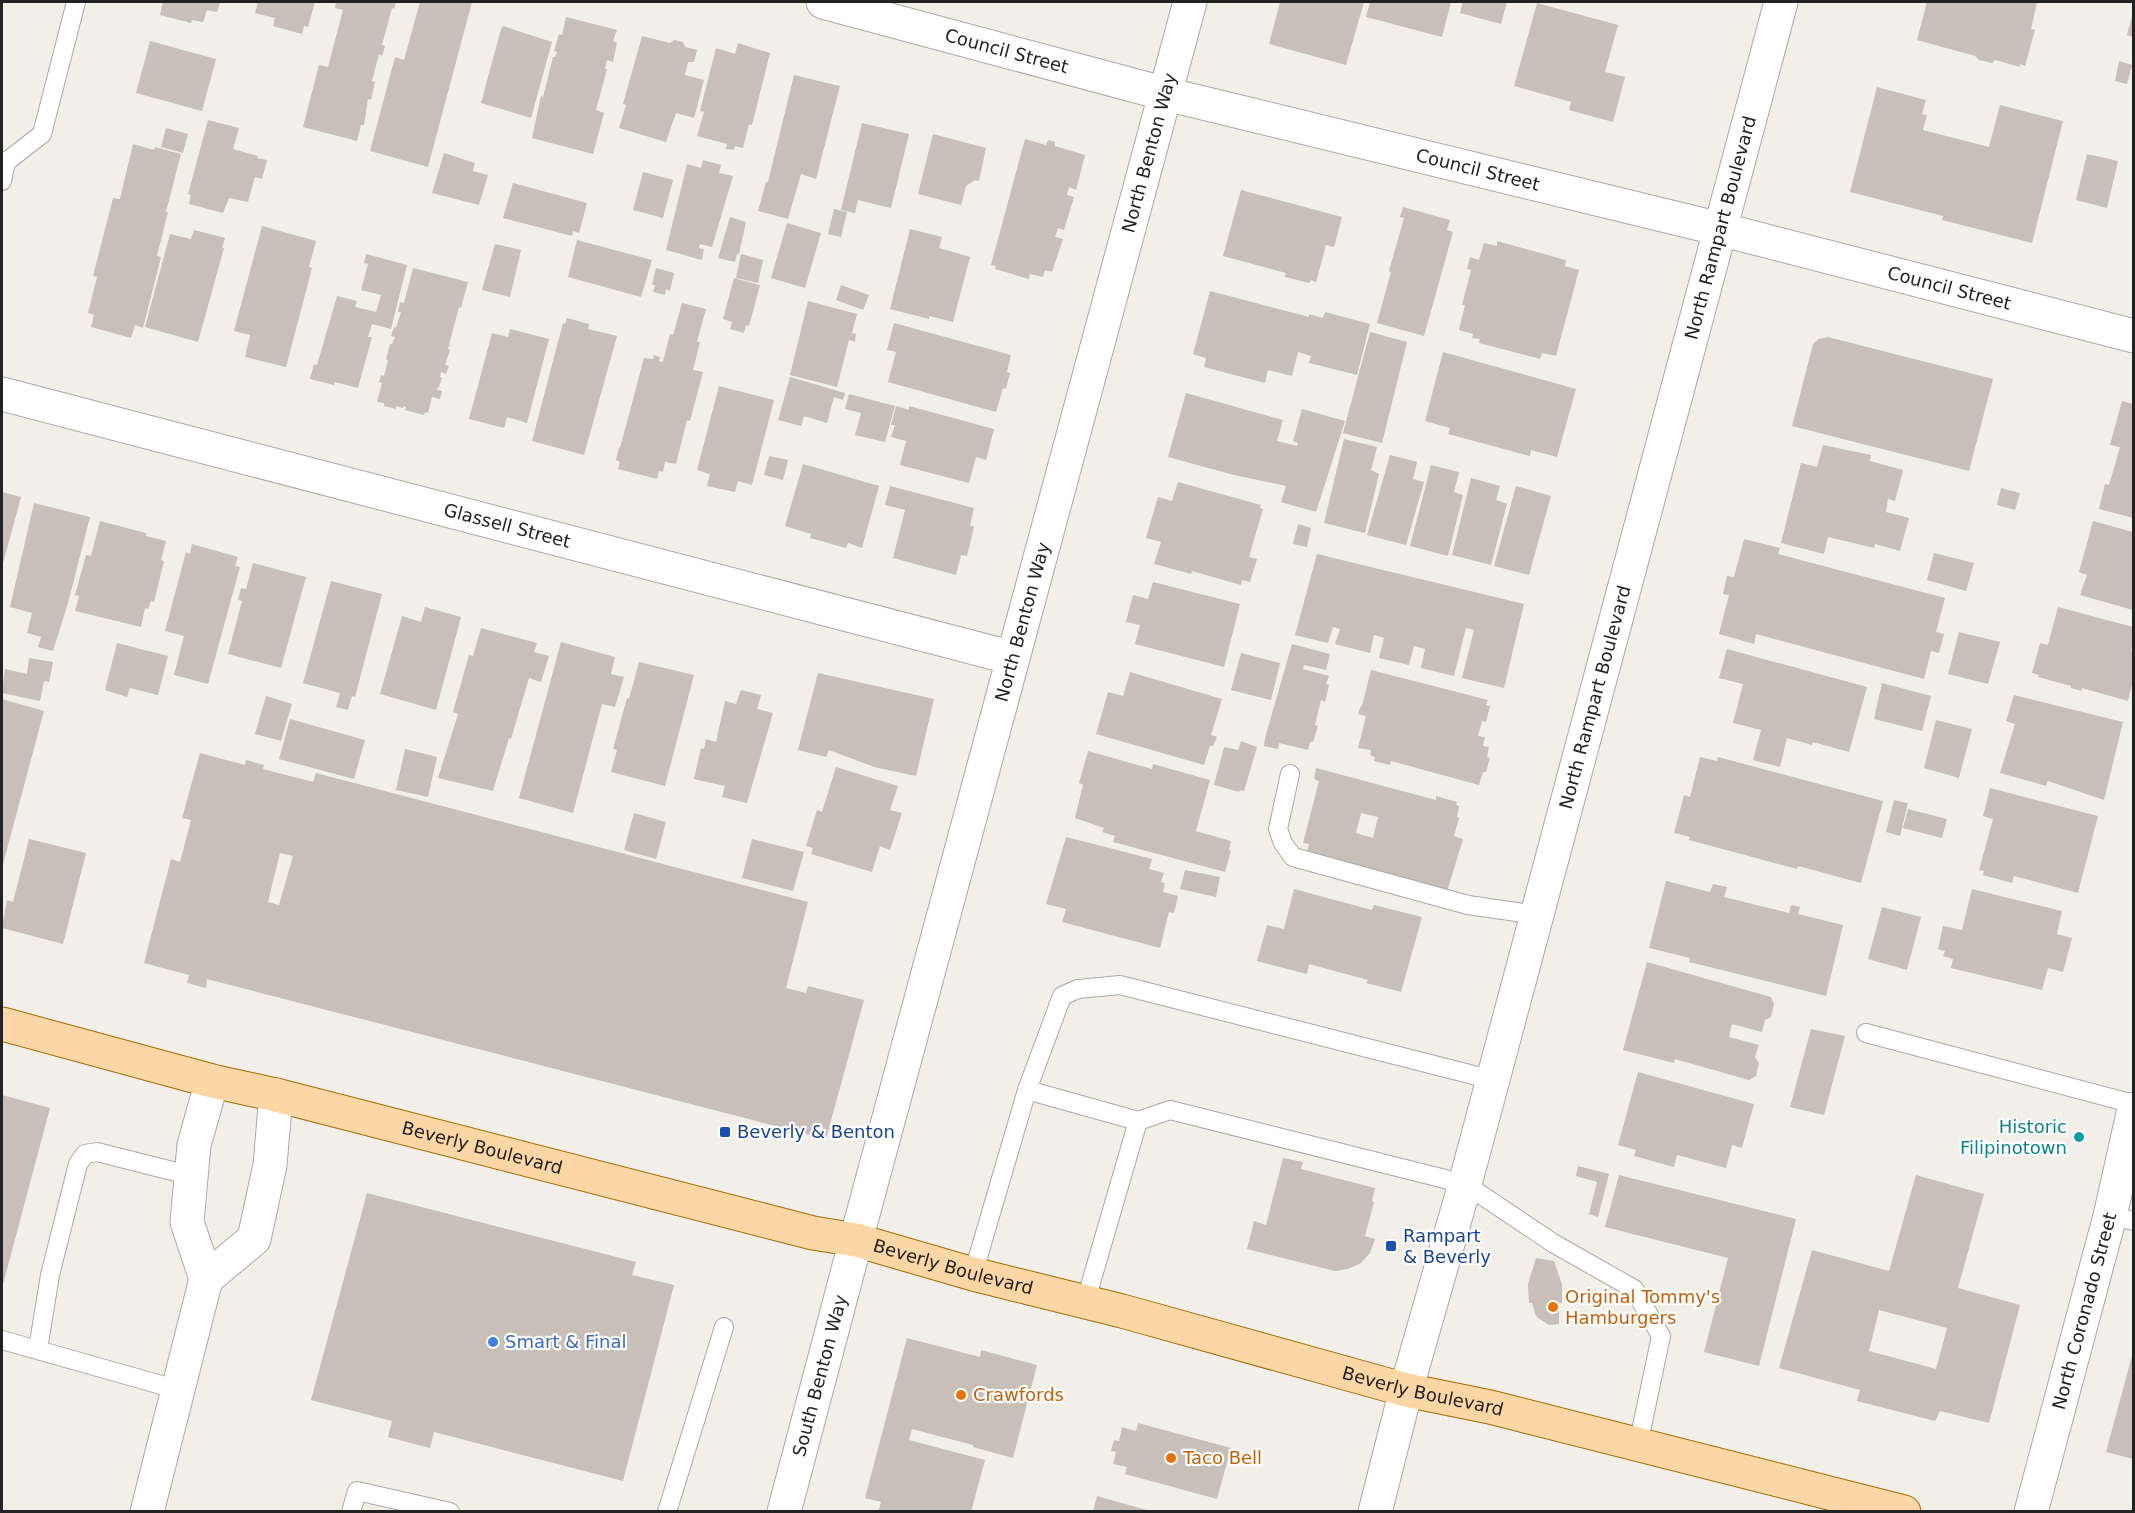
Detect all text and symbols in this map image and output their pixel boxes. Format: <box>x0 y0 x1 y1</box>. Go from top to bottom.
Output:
street label: Council Street <box>943 24 1071 77</box>
street label: North Benton Way <box>1117 70 1180 235</box>
street label: North Rampart Boulevard <box>1680 114 1760 342</box>
street label: Council Street <box>1414 144 1542 195</box>
street label: Council Street <box>1885 262 2013 314</box>
street label: Glassell Street <box>441 499 573 552</box>
street label: North Benton Way <box>991 539 1054 704</box>
street label: North Rampart Boulevard <box>1555 583 1635 811</box>
place label: Historic Filipinotown <box>1960 1116 2067 1158</box>
street label: Beverly Boulevard <box>400 1117 565 1178</box>
place label: Beverly & Benton <box>737 1121 895 1142</box>
marker: Beverly & Benton <box>718 1125 732 1139</box>
marker: Historic Filipinotown <box>2072 1130 2086 1144</box>
street label: North Coronado Street <box>2048 1210 2120 1412</box>
place label: Rampart & Beverly <box>1403 1225 1491 1267</box>
street label: Beverly Boulevard <box>871 1235 1035 1299</box>
marker: Rampart & Beverly <box>1384 1239 1398 1253</box>
place label: Original Tommy's Hamburgers <box>1565 1286 1720 1328</box>
street label: South Benton Way <box>788 1292 851 1459</box>
marker: Original Tommy's Hamburgers <box>1546 1300 1560 1314</box>
place label: Smart & Final <box>505 1331 626 1352</box>
marker: Smart & Final <box>486 1335 500 1349</box>
street label: Beverly Boulevard <box>1340 1362 1506 1420</box>
place label: Crawfords <box>973 1384 1064 1405</box>
marker: Crawfords <box>954 1388 968 1402</box>
place label: Taco Bell <box>1182 1447 1262 1468</box>
marker: Taco Bell <box>1164 1451 1178 1465</box>

